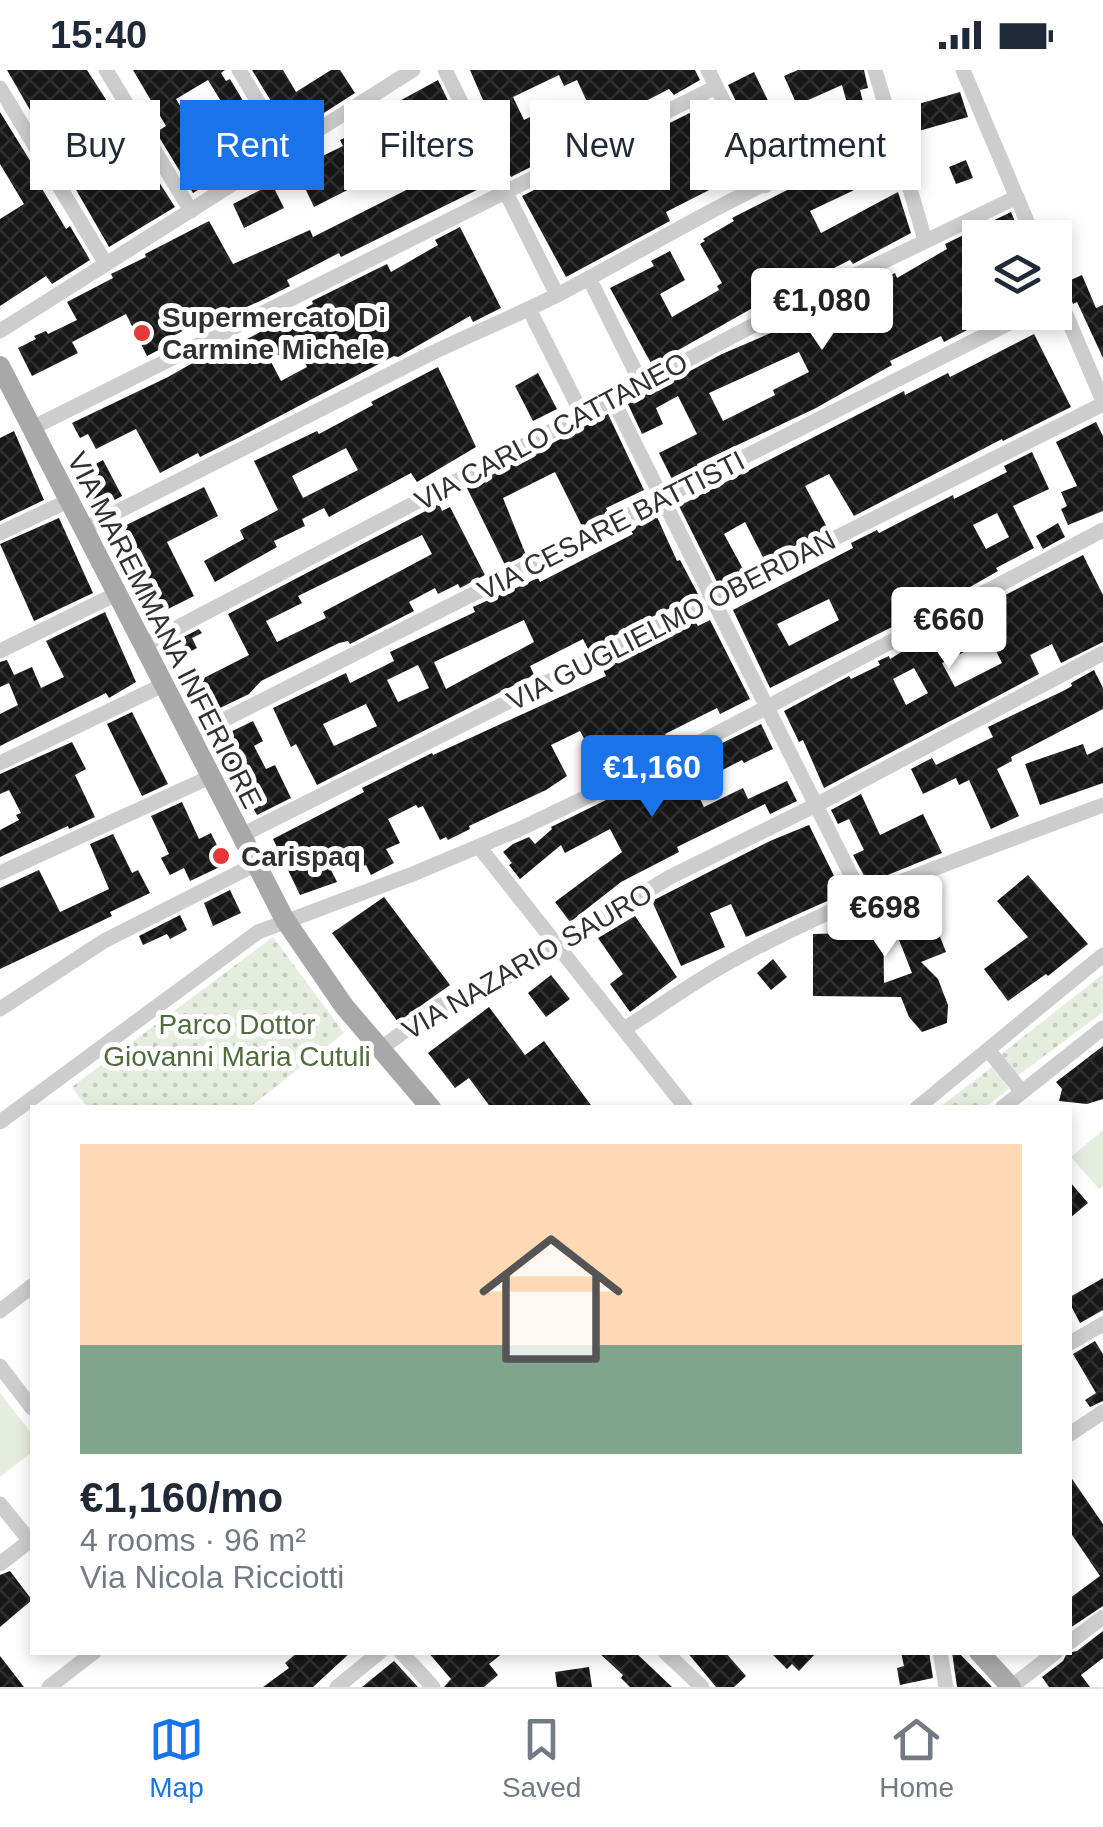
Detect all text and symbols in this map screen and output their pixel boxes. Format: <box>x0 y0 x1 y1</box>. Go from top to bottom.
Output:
text: 15:40 <box>50 14 147 56</box>
chip: Buy <box>30 100 160 190</box>
chip: Rent <box>180 100 324 190</box>
chip: Filters <box>344 100 510 190</box>
chip: New <box>530 100 670 190</box>
chip: Apartment <box>690 100 921 190</box>
map controls <box>962 220 1072 330</box>
button: layers <box>962 220 1072 330</box>
pin: €1,080 <box>741 268 903 353</box>
text: €1,080 <box>773 282 871 318</box>
place label: Supermercato Di Carmine Michele <box>162 302 386 365</box>
marker: Supermercato Di Carmine Michele <box>131 322 153 344</box>
street label: VIA CARLO CATTANEO <box>410 346 693 516</box>
street label: VIA CESARE BATTISTI <box>473 445 750 606</box>
street label: VIA MAREMMANA INFERIORE <box>61 447 268 813</box>
street label: VIA GUGLIELMO OBERDAN <box>502 524 840 717</box>
pin: €660 <box>890 587 1008 672</box>
text: €660 <box>913 601 985 637</box>
pin: €1,160 <box>571 735 733 820</box>
text: €1,160 <box>603 749 701 785</box>
place label: Carispaq <box>241 841 361 872</box>
marker: Carispaq <box>210 845 232 867</box>
pin: €698 <box>826 875 944 960</box>
street label: VIA NAZARIO SAURO <box>397 877 658 1046</box>
text: €698 <box>849 889 921 925</box>
park label: Parco Dottor Giovanni Maria Cutuli <box>103 1009 371 1072</box>
icon: home <box>461 1209 641 1389</box>
text: €1,160/mo <box>80 1474 283 1521</box>
text: 4 rooms · 96 m² <box>80 1522 306 1558</box>
text: Via Nicola Ricciotti <box>80 1559 344 1595</box>
tab: Map <box>149 1712 204 1804</box>
tab: Saved <box>502 1712 581 1804</box>
tab: Home <box>879 1712 954 1804</box>

